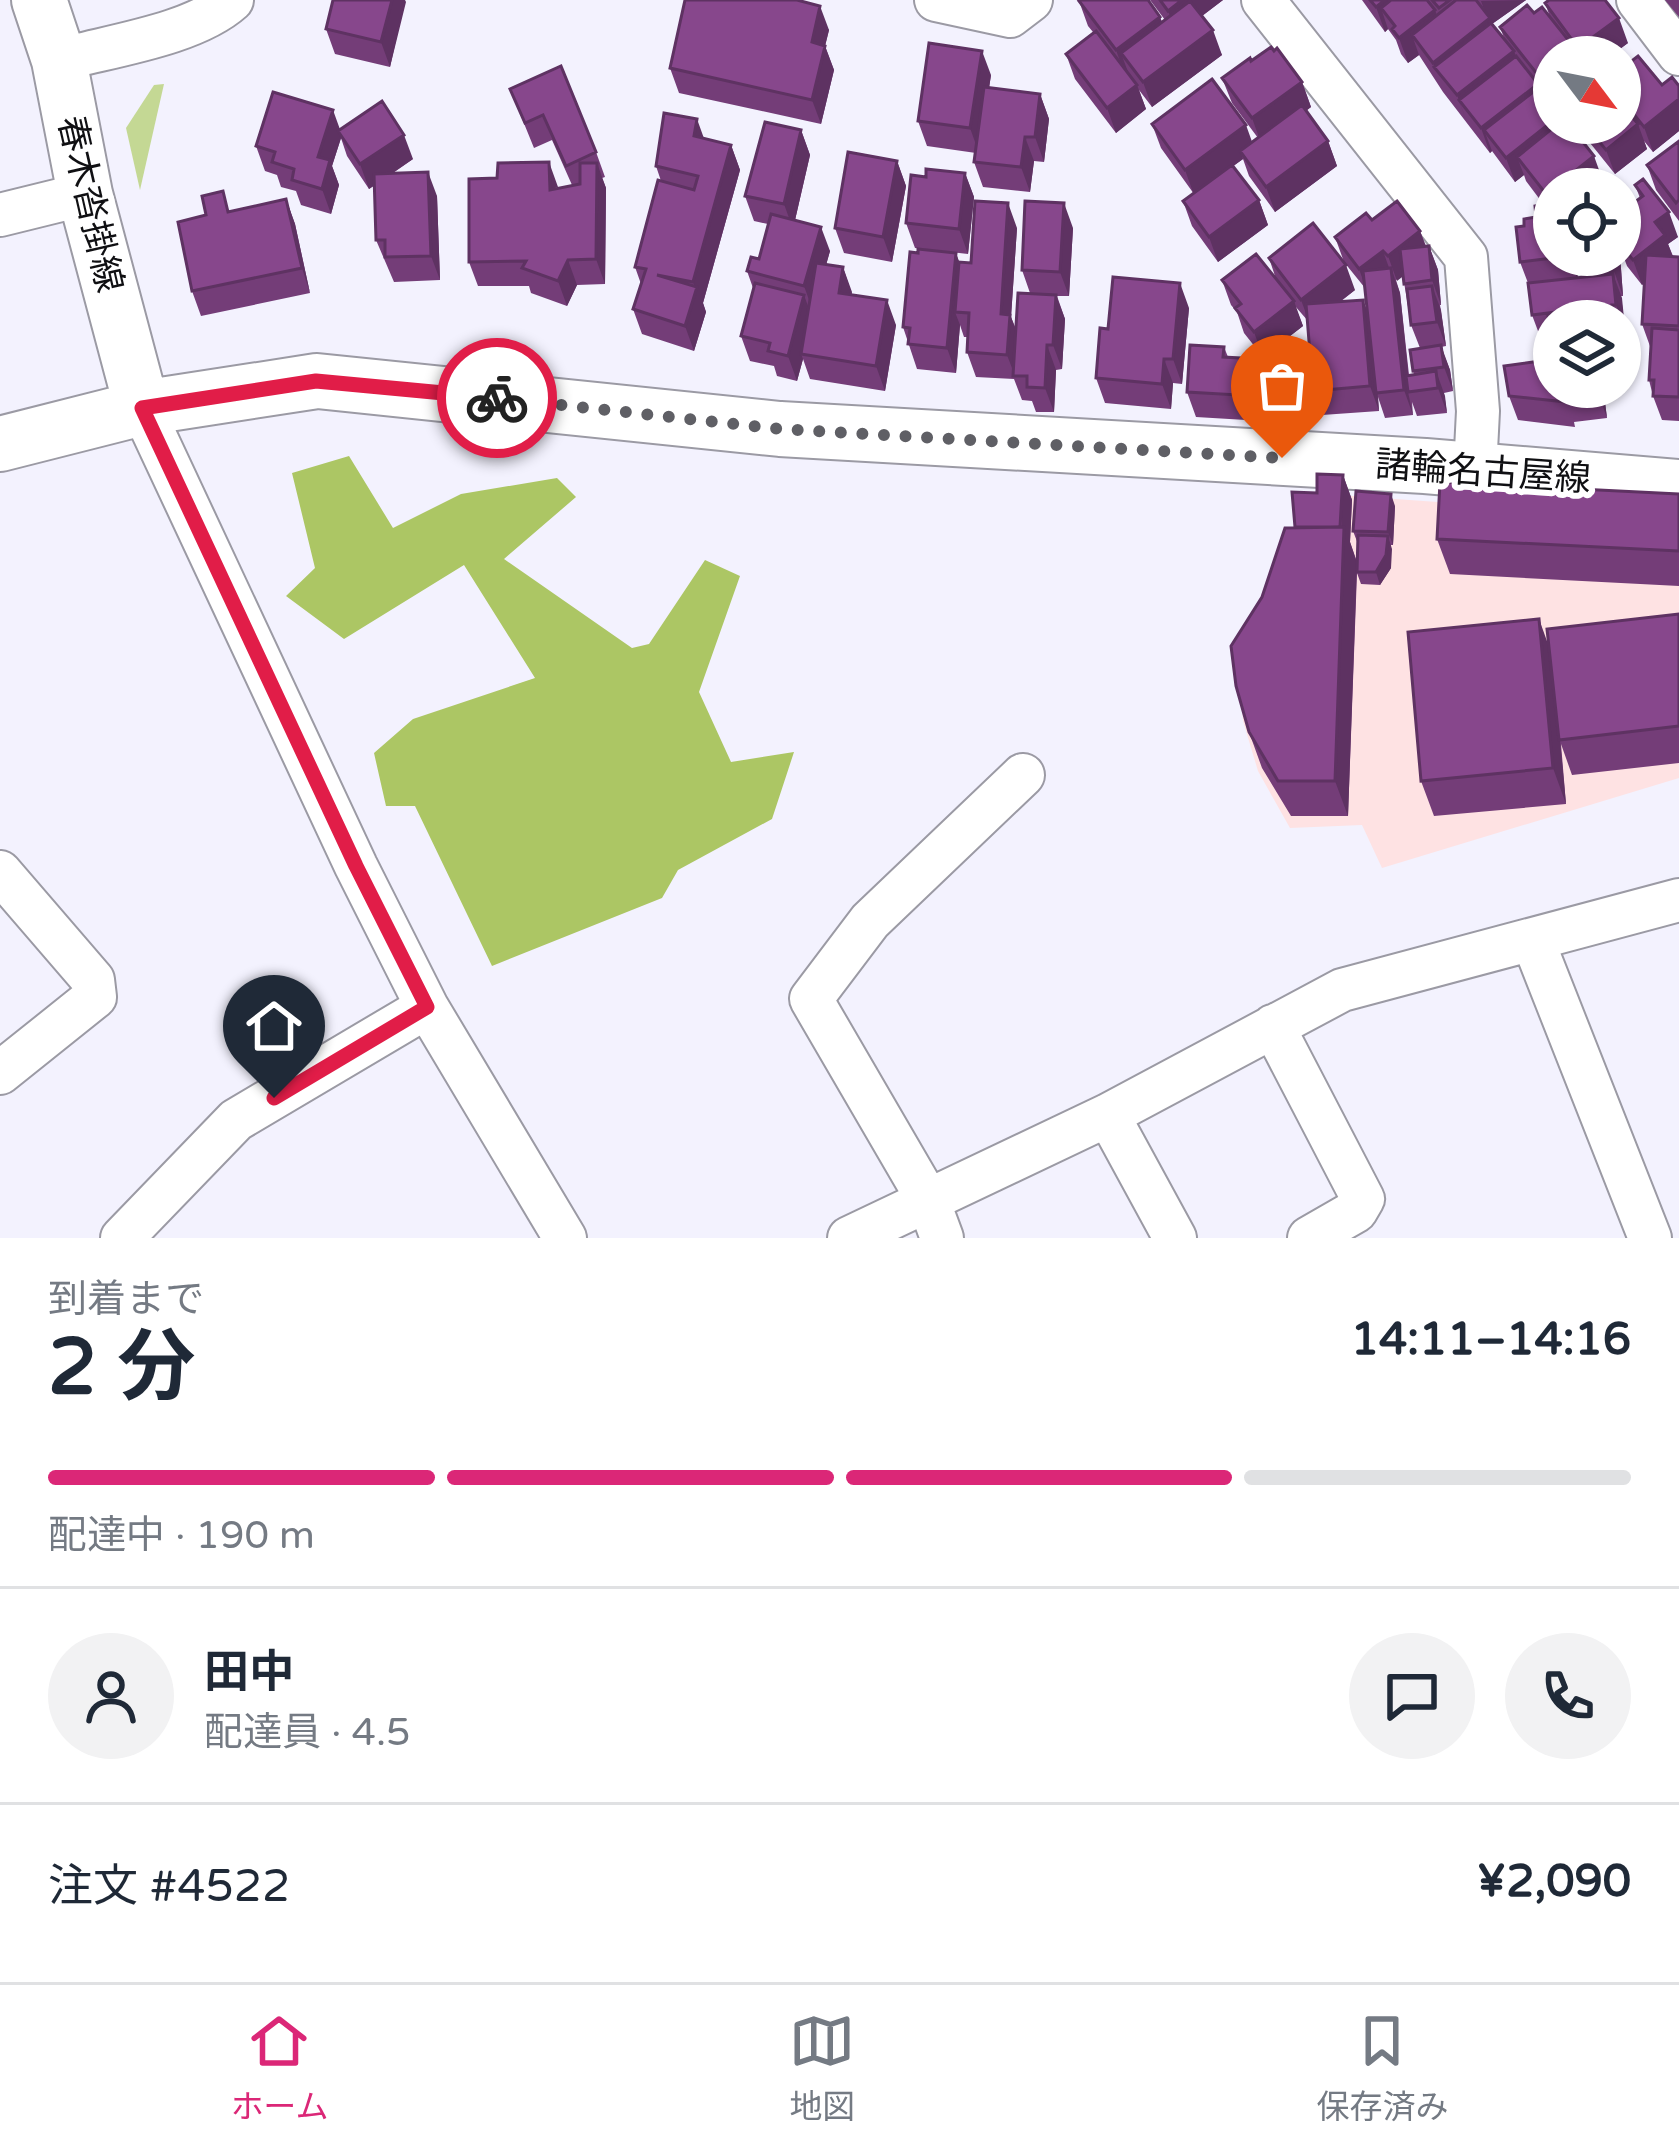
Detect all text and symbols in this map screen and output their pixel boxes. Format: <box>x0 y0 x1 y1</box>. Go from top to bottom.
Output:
north arrow <box>1533 36 1641 144</box>
map controls <box>1533 36 1641 408</box>
street label: 春木沓掛線 <box>49 111 131 297</box>
button: locate <box>1533 168 1641 276</box>
button: layers <box>1533 300 1641 408</box>
pin <box>1231 335 1333 458</box>
courier <box>437 338 557 458</box>
icon: bag <box>1249 353 1315 419</box>
icon: bike <box>464 365 530 431</box>
street label: 諸輪名古屋線 <box>1374 443 1592 501</box>
pin <box>223 975 325 1098</box>
icon: home <box>241 993 307 1059</box>
text: 到着まで <box>48 1276 204 1323</box>
text: 14:11–14:16 <box>1351 1313 1631 1367</box>
text: 2 分 <box>48 1321 195 1415</box>
text: 配達中 · 190 m <box>48 1512 315 1559</box>
button: person <box>48 1633 174 1759</box>
button: chat <box>1349 1633 1475 1759</box>
button: phone <box>1505 1633 1631 1759</box>
text: 田中 <box>204 1646 294 1700</box>
text: 配達員 · 4.5 <box>204 1709 411 1756</box>
text: ¥2,090 <box>1477 1855 1631 1909</box>
text: 注文 #4522 <box>48 1860 290 1914</box>
tab: ホーム <box>230 2008 329 2128</box>
tab: 地図 <box>789 2008 855 2128</box>
tab: 保存済み <box>1316 2008 1448 2128</box>

